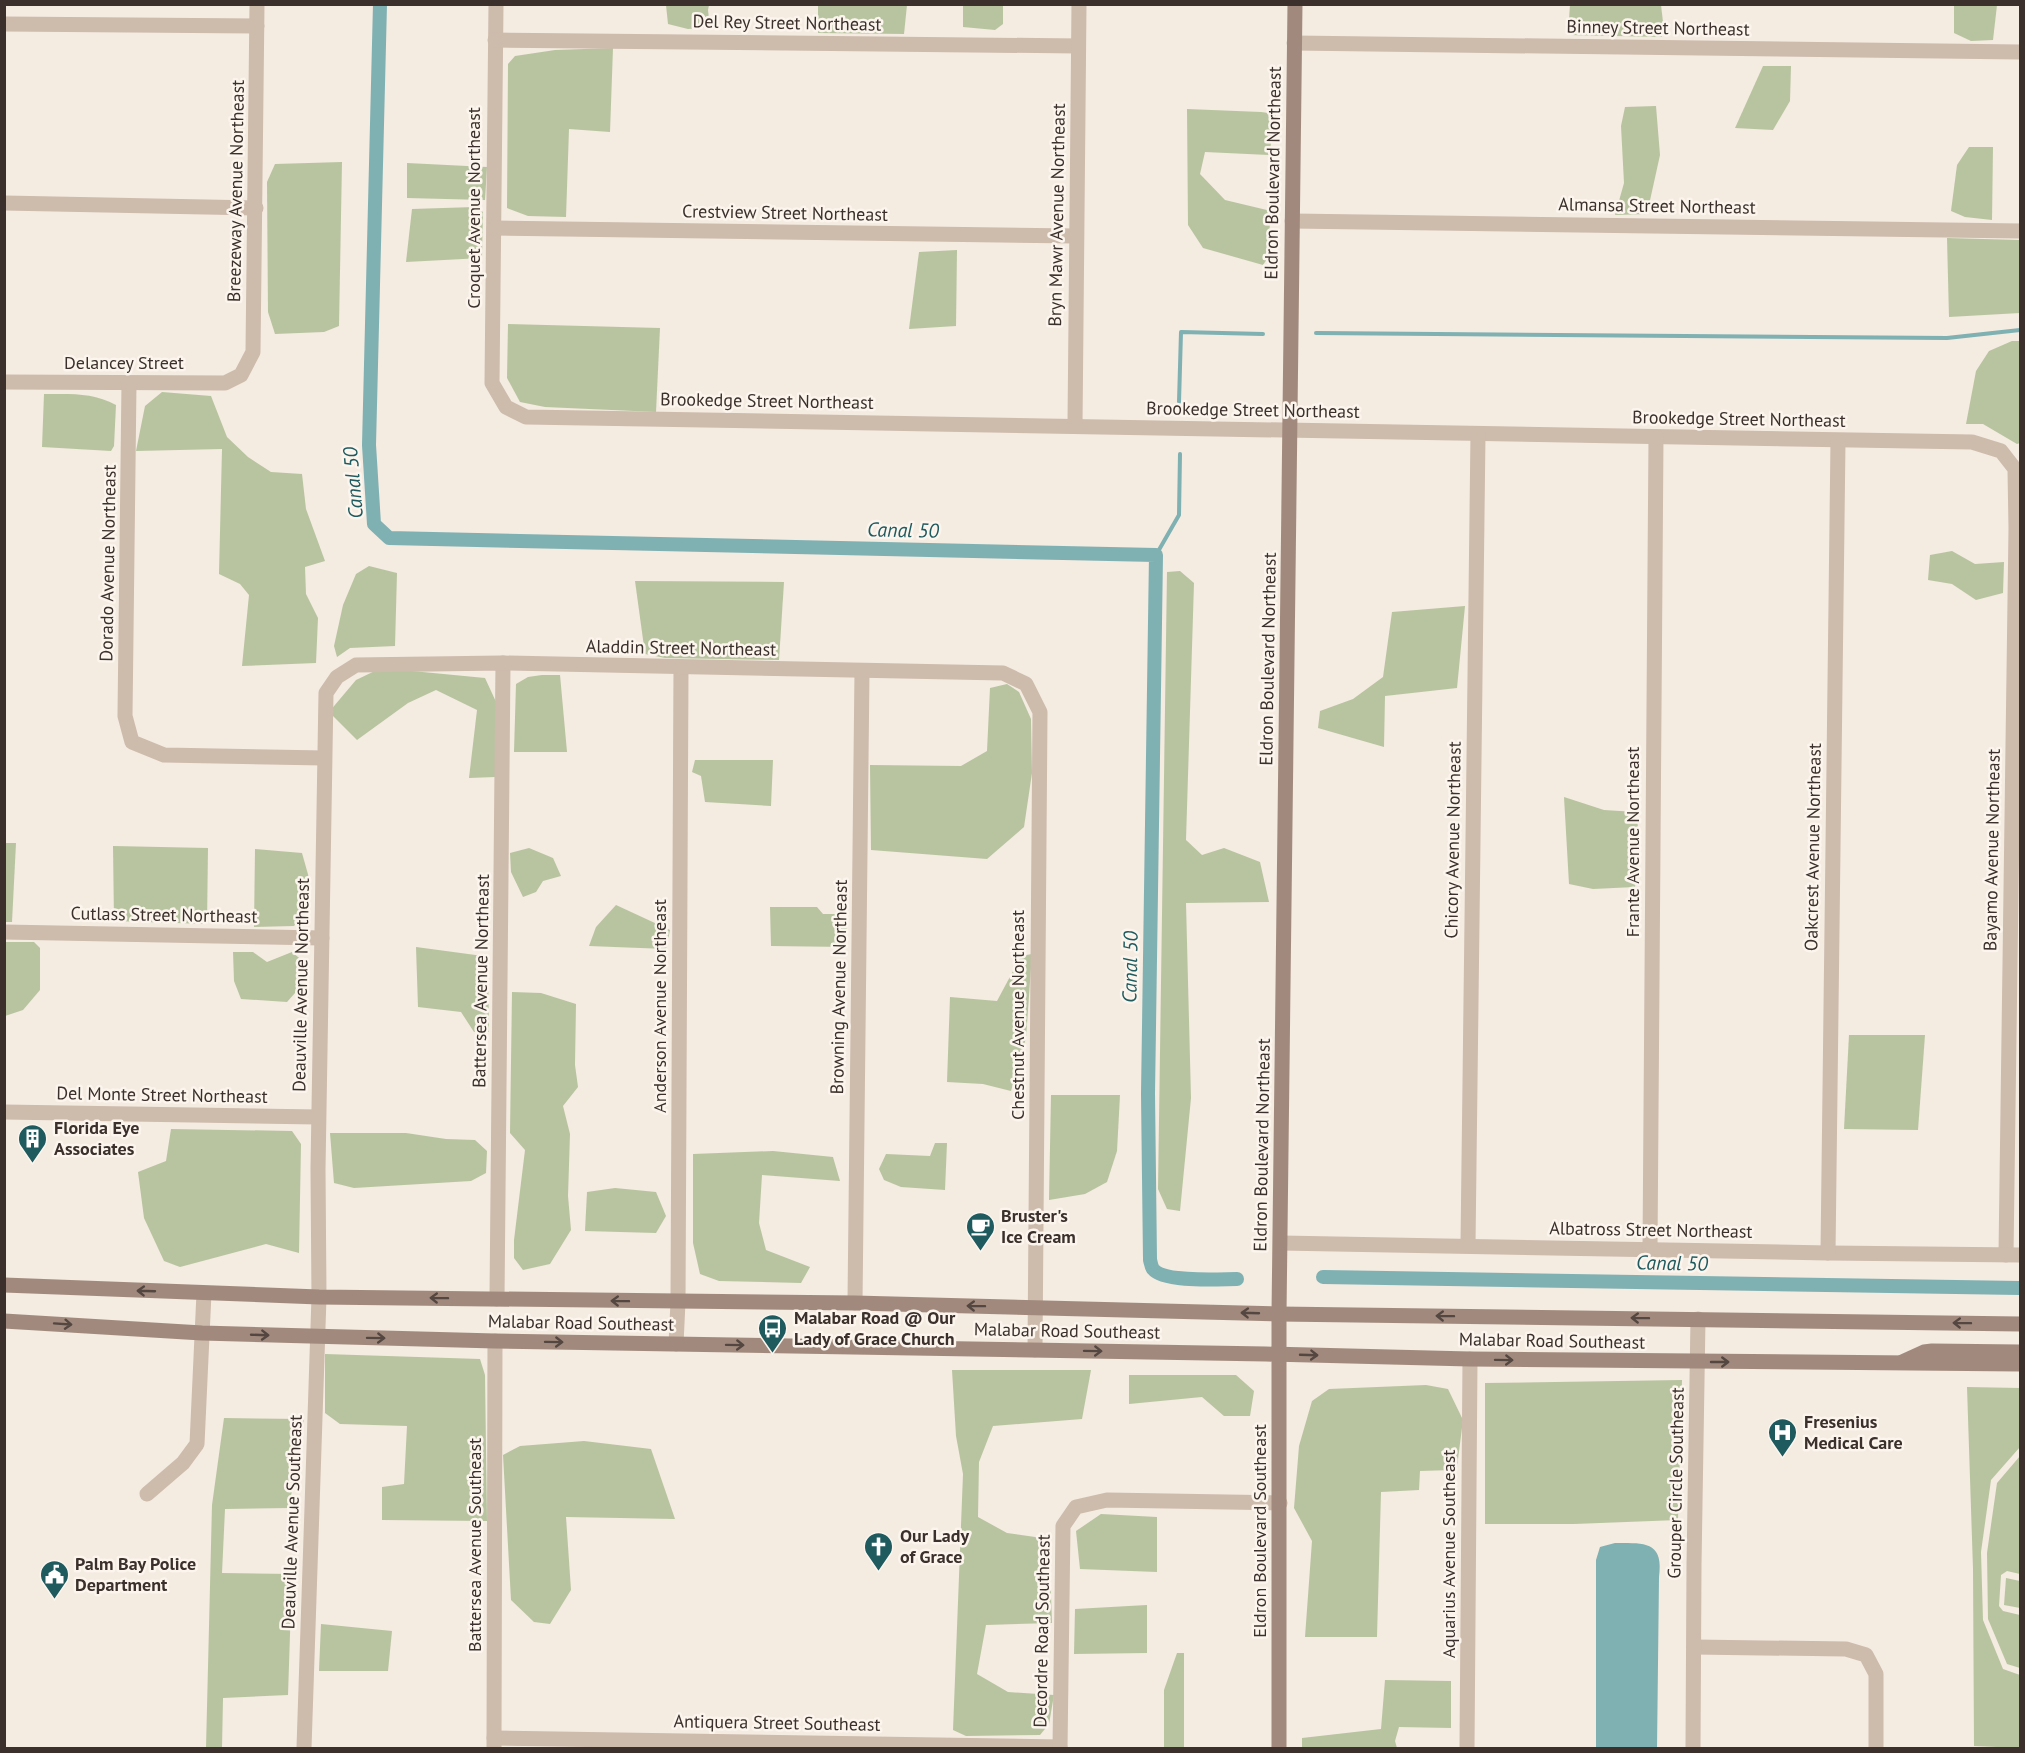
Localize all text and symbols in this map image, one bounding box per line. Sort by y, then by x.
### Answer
street label: Del Rey Street Northeast [692,9,882,36]
street label: Binney Street Northeast [1566,14,1750,41]
street label: Eldron Boulevard Northeast [1259,66,1286,280]
street label: Breezeway Avenue Northeast [222,80,249,302]
street label: Bryn Mawr Avenue Northeast [1043,103,1070,327]
street label: Croquet Avenue Northeast [462,107,485,309]
street label: Almansa Street Northeast [1558,192,1756,219]
street label: Crestview Street Northeast [682,199,888,226]
street label: Delancey Street [64,351,184,374]
street label: Brookedge Street Northeast [660,387,874,414]
street label: Brookedge Street Northeast [1146,396,1360,423]
street label: Brookedge Street Northeast [1632,405,1846,432]
water label: Canal 50 [337,446,369,520]
street label: Dorado Avenue Northeast [94,464,121,662]
water label: Canal 50 [867,516,940,544]
street label: Eldron Boulevard Northeast [1254,552,1281,766]
street label: Aladdin Street Northeast [586,634,776,661]
street label: Chicory Avenue Northeast [1439,741,1466,939]
street label: Oakcrest Avenue Northeast [1799,743,1826,951]
street label: Frante Avenue Northeast [1621,747,1644,937]
street label: Bayamo Avenue Northeast [1978,749,2005,951]
street label: Battersea Avenue Northeast [467,874,494,1088]
street label: Deauville Avenue Northeast [287,878,314,1092]
street label: Browning Avenue Northeast [825,879,852,1095]
street label: Anderson Avenue Northeast [648,899,671,1113]
street label: Cutlass Street Northeast [70,901,258,928]
street label: Chestnut Avenue Northeast [1006,910,1029,1120]
water label: Canal 50 [1116,930,1144,1003]
street label: Eldron Boulevard Northeast [1248,1038,1275,1252]
street label: Del Monte Street Northeast [56,1081,268,1108]
place label: Florida Eye Associates [54,1116,139,1160]
building icon: Florida Eye Associates [17,1122,49,1164]
place label: Bruster's Ice Cream [1001,1204,1076,1248]
cafe icon: Bruster's Ice Cream [964,1210,996,1252]
street label: Albatross Street Northeast [1549,1216,1753,1243]
water label: Canal 50 [1636,1249,1709,1277]
one-way arrow [136,1285,156,1296]
one-way arrow [429,1292,449,1304]
one-way arrow [610,1295,630,1307]
one-way arrow [967,1300,987,1311]
place label: Malabar Road @ Our Lady of Grace Church [794,1306,956,1350]
one-way arrow [1240,1307,1260,1319]
street label: Malabar Road Southeast [488,1309,674,1336]
one-way arrow [1435,1310,1455,1322]
bus stop icon: Malabar Road @ Our Lady of Grace Church [757,1312,789,1354]
one-way arrow [1630,1313,1650,1324]
street label: Malabar Road Southeast [974,1317,1160,1344]
one-way arrow [1953,1317,1973,1329]
one-way arrow [52,1319,72,1330]
street label: Malabar Road Southeast [1459,1327,1645,1354]
one-way arrow [249,1329,269,1341]
one-way arrow [365,1332,385,1344]
one-way arrow [543,1336,563,1348]
one-way arrow [724,1339,744,1350]
one-way arrow [1083,1345,1103,1357]
one-way arrow [1299,1349,1319,1361]
one-way arrow [1494,1354,1514,1366]
one-way arrow [1710,1356,1730,1368]
street label: Grouper Circle Southeast [1662,1387,1689,1579]
place label: Fresenius Medical Care [1804,1410,1903,1454]
street label: Deauville Avenue Southeast [276,1414,307,1630]
hospital icon: Fresenius Medical Care [1767,1416,1799,1458]
street label: Eldron Boulevard Southeast [1248,1424,1271,1638]
street label: Battersea Avenue Southeast [463,1438,486,1652]
street label: Aquarius Avenue Southeast [1437,1450,1460,1658]
place label: Our Lady of Grace [900,1524,969,1568]
church icon: Our Lady of Grace [863,1530,895,1572]
street label: Decordre Road Southeast [1028,1534,1055,1728]
place label: Palm Bay Police Department [75,1552,196,1596]
public building icon: Palm Bay Police Department [38,1558,70,1600]
street label: Antiquera Street Southeast [673,1709,881,1736]

